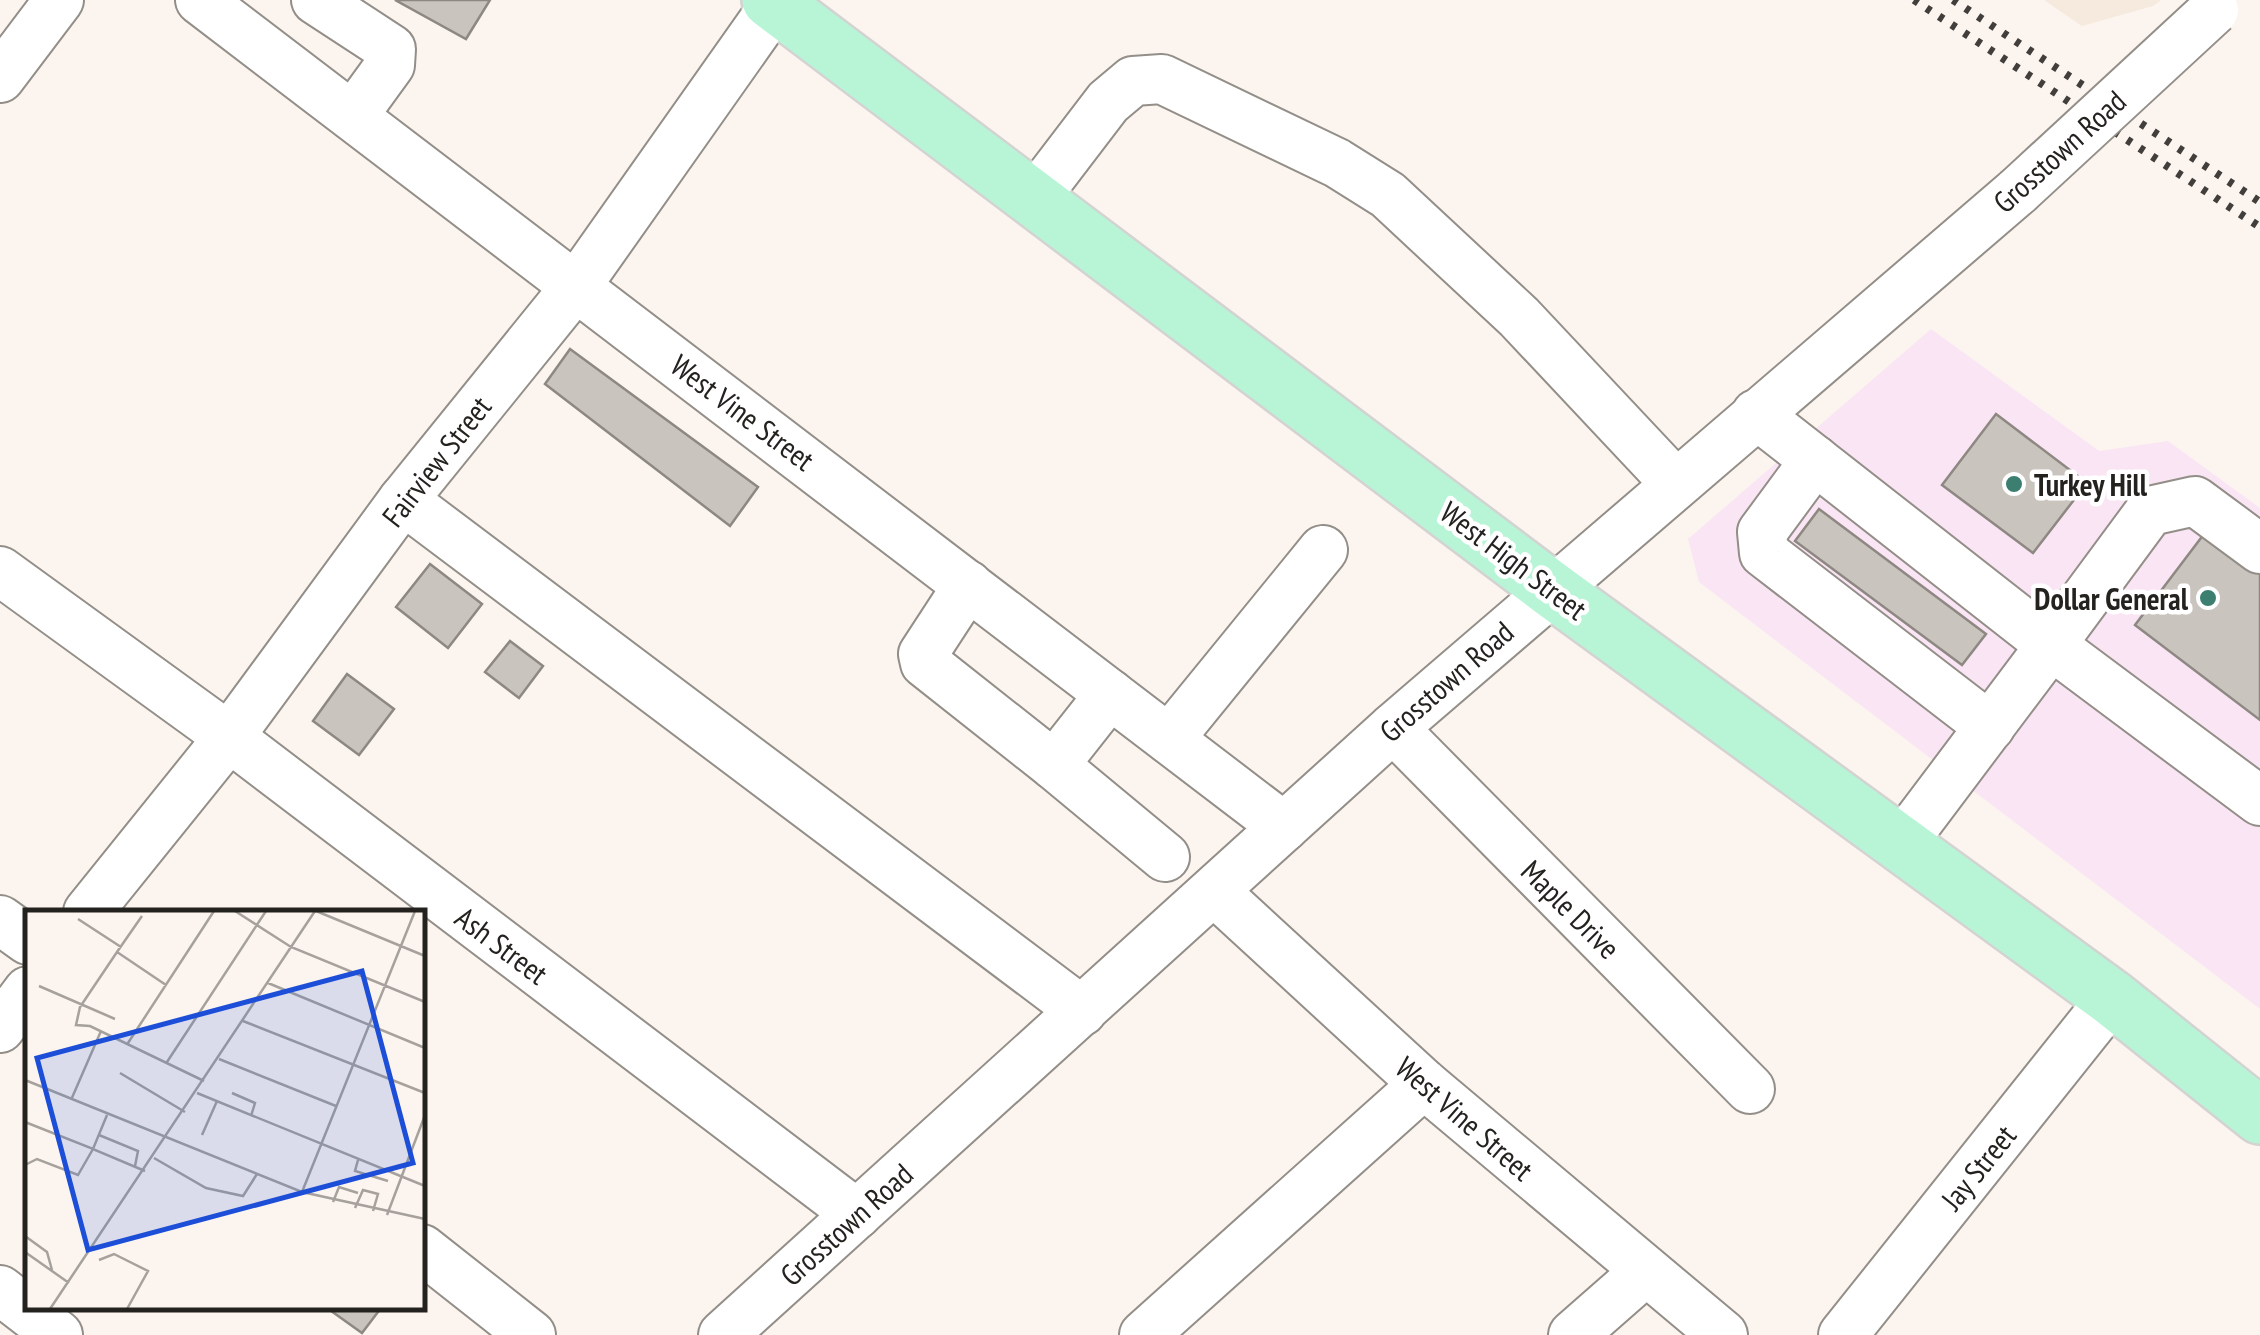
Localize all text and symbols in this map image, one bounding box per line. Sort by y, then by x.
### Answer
street label: Grosstown Road [1985,81,2133,221]
street label: West Vine Street [663,345,823,479]
street label: Fairview Street [373,387,500,534]
place label: Turkey Hill [2034,465,2148,504]
marker: Turkey Hill [2003,473,2025,495]
street label: West High Street [1433,492,1596,628]
place label: Dollar General [2034,579,2189,618]
marker: Dollar General [2197,587,2219,609]
street label: Grosstown Road [1371,612,1521,750]
street label: Maple Drive [1513,851,1629,967]
street label: Ash Street [448,898,557,993]
inset map [25,910,425,1310]
street label: West Vine Street [1388,1048,1542,1189]
street label: Jay Street [1931,1116,2024,1218]
street label: Grosstown Road [772,1154,920,1294]

